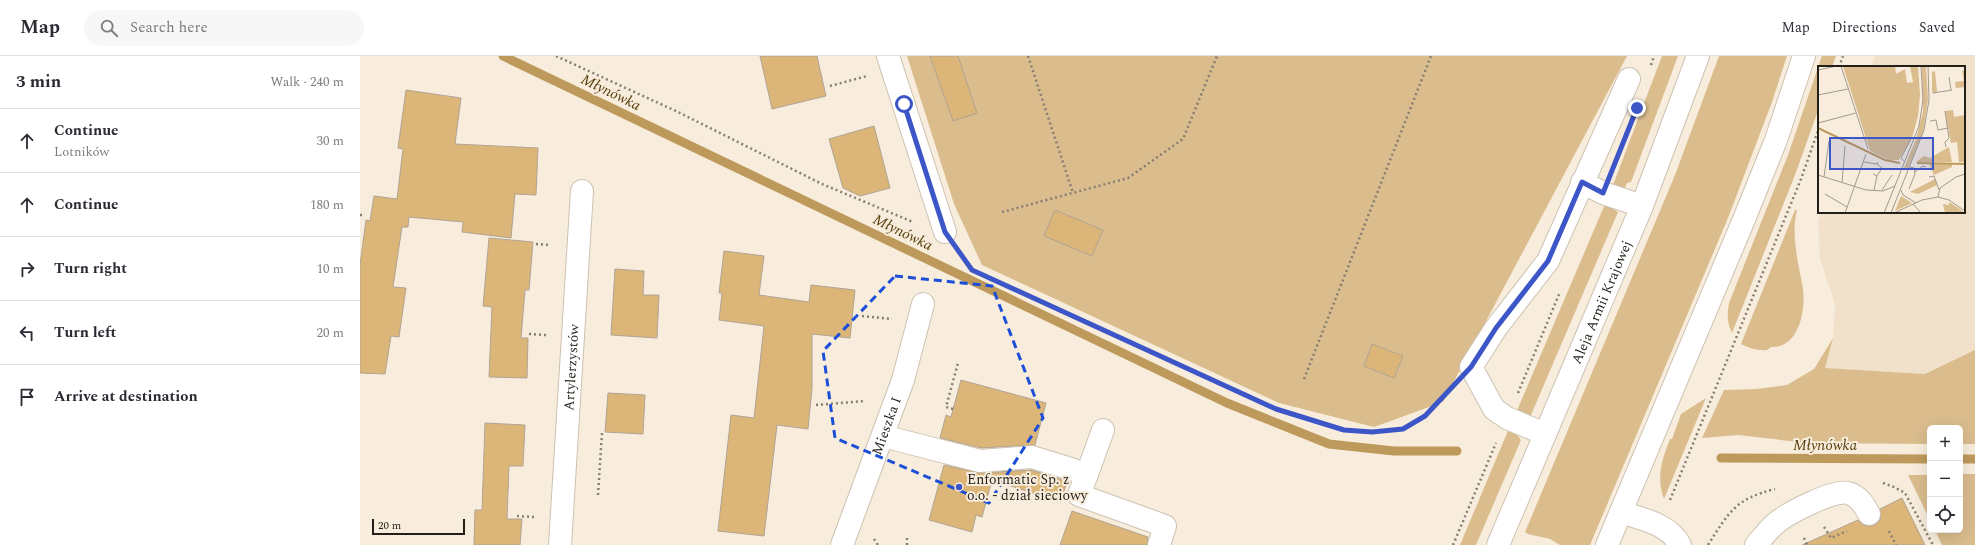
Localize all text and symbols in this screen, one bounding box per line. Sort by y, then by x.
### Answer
search box [84,10,364,46]
text: Map [20,13,60,42]
text: Search here [130,16,208,39]
icon: search [98,17,120,39]
text: Map [1782,17,1810,38]
text: Directions [1832,17,1897,38]
text: Saved [1919,17,1955,38]
inset map [1818,66,1965,213]
water label: Młynówka [577,68,645,117]
text: 3 min [16,69,61,95]
text: Walk · 240 m [270,72,344,92]
route start [895,95,913,113]
route end [1628,99,1646,117]
text: Continue [54,119,119,142]
icon: ahead [16,130,38,152]
text: 30 m [317,131,344,151]
text: Lotników [54,142,109,162]
text: Continue [54,193,119,216]
icon: ahead [16,194,38,216]
text: 180 m [310,195,344,215]
water label: Młynówka [869,208,937,257]
street label: Aleja Armii Krajowej [1566,237,1637,367]
text: Turn right [54,257,127,280]
icon: right [16,258,38,280]
text: 10 m [317,259,344,279]
text: Turn left [54,321,116,344]
icon: left [16,322,38,344]
text: 20 m [317,323,344,343]
street label: Artylerzystów [558,323,585,411]
text: Arrive at destination [54,385,198,408]
icon: arrive [16,386,38,408]
street label: Mieszka I [866,394,907,458]
map controls [1927,425,1963,533]
button: + [1927,425,1963,461]
water label: Młynówka [1793,434,1857,457]
button: − [1927,461,1963,497]
place label: Enformatic Sp. z o.o. - dział sieciowy [967,469,1089,506]
marker: Enformatic Sp. z o.o. - dział sieciowy [954,482,964,492]
button: locate [1927,497,1963,533]
scale bar [372,517,465,536]
text: 20 m [378,517,401,534]

